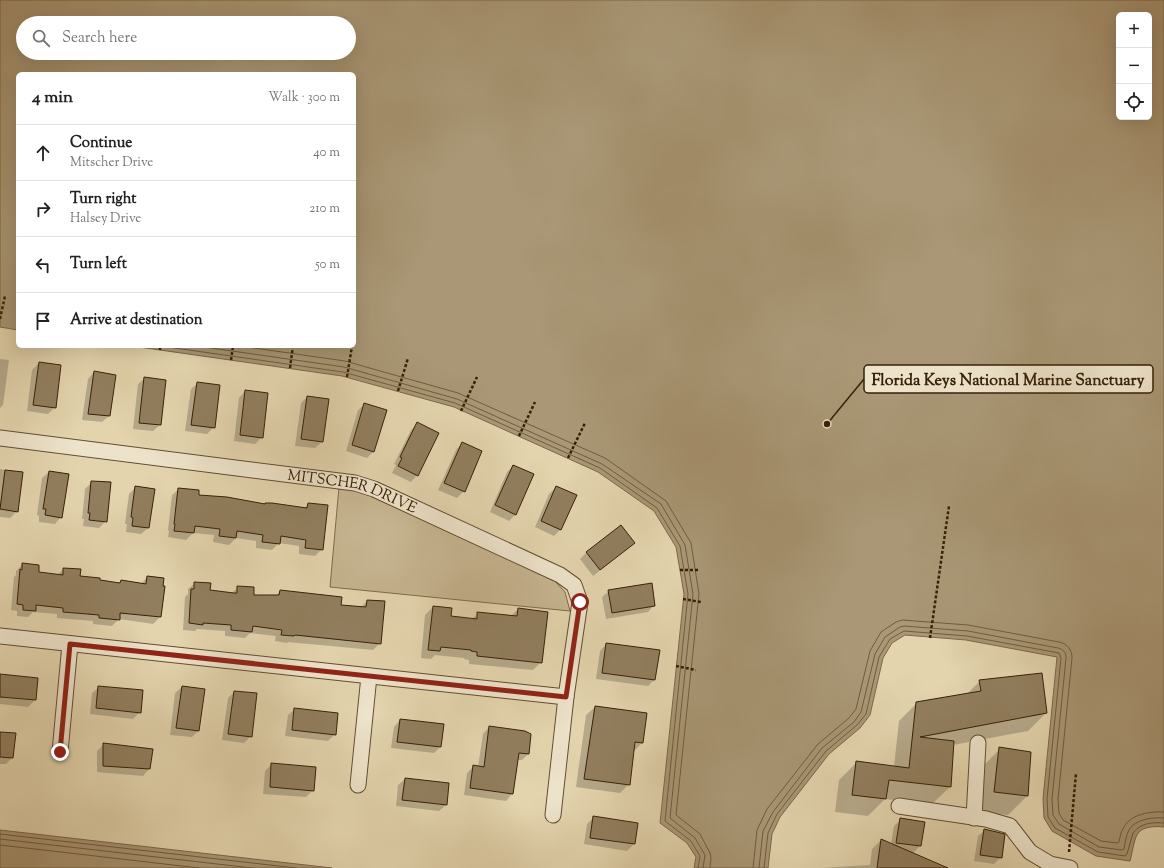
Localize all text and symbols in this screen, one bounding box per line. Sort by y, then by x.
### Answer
map controls [1116,12,1152,120]
button: + [1116,12,1152,48]
search box [16,16,356,60]
icon: search [30,27,52,49]
text: Search here [62,28,137,49]
button: − [1116,48,1152,84]
button: locate [1116,84,1152,120]
text: 4 min [32,86,73,110]
text: Walk · 300 m [268,89,340,107]
text: Continue [70,133,132,154]
icon: ahead [32,142,54,164]
text: 40 m [313,144,340,162]
text: Mitscher Drive [70,154,153,172]
text: Turn right [70,189,136,210]
icon: right [32,198,54,220]
text: 210 m [309,200,340,218]
text: Halsey Drive [70,210,141,228]
icon: left [32,254,54,276]
text: Turn left [70,254,127,275]
text: 50 m [315,256,340,274]
icon: arrive [32,310,54,332]
text: Arrive at destination [70,310,203,331]
callout: Florida Keys National Marine Sanctuary [864,365,1153,393]
text: Florida Keys National Marine Sanctuary [872,370,1145,393]
street label: MITSCHER DRIVE [286,466,420,519]
route start [571,593,589,611]
route end [51,743,69,761]

